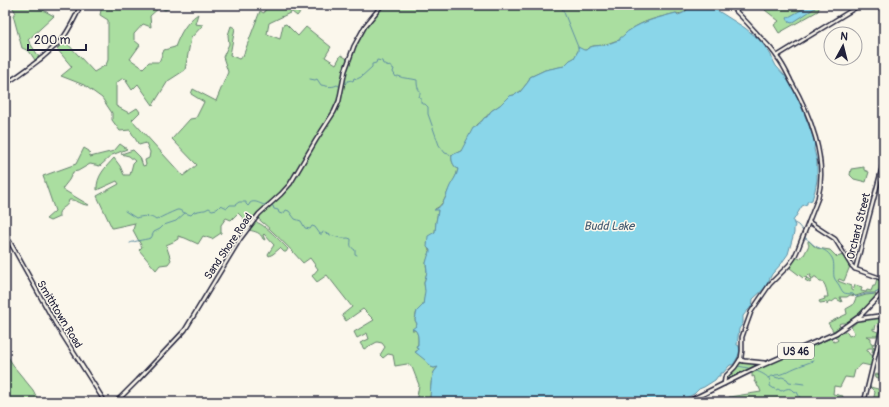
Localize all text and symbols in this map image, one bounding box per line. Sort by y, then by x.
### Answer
scale bar [28,26,86,52]
north arrow [823,26,863,66]
text: N [840,30,849,44]
text: 200 m [34,33,71,48]
street label: Orchard Street [844,191,873,261]
street label: Sand Shore Road [202,211,255,282]
water label: Budd Lake [584,219,635,234]
street label: Smithtown Road [34,278,85,351]
road number: US 46 [778,343,814,359]

